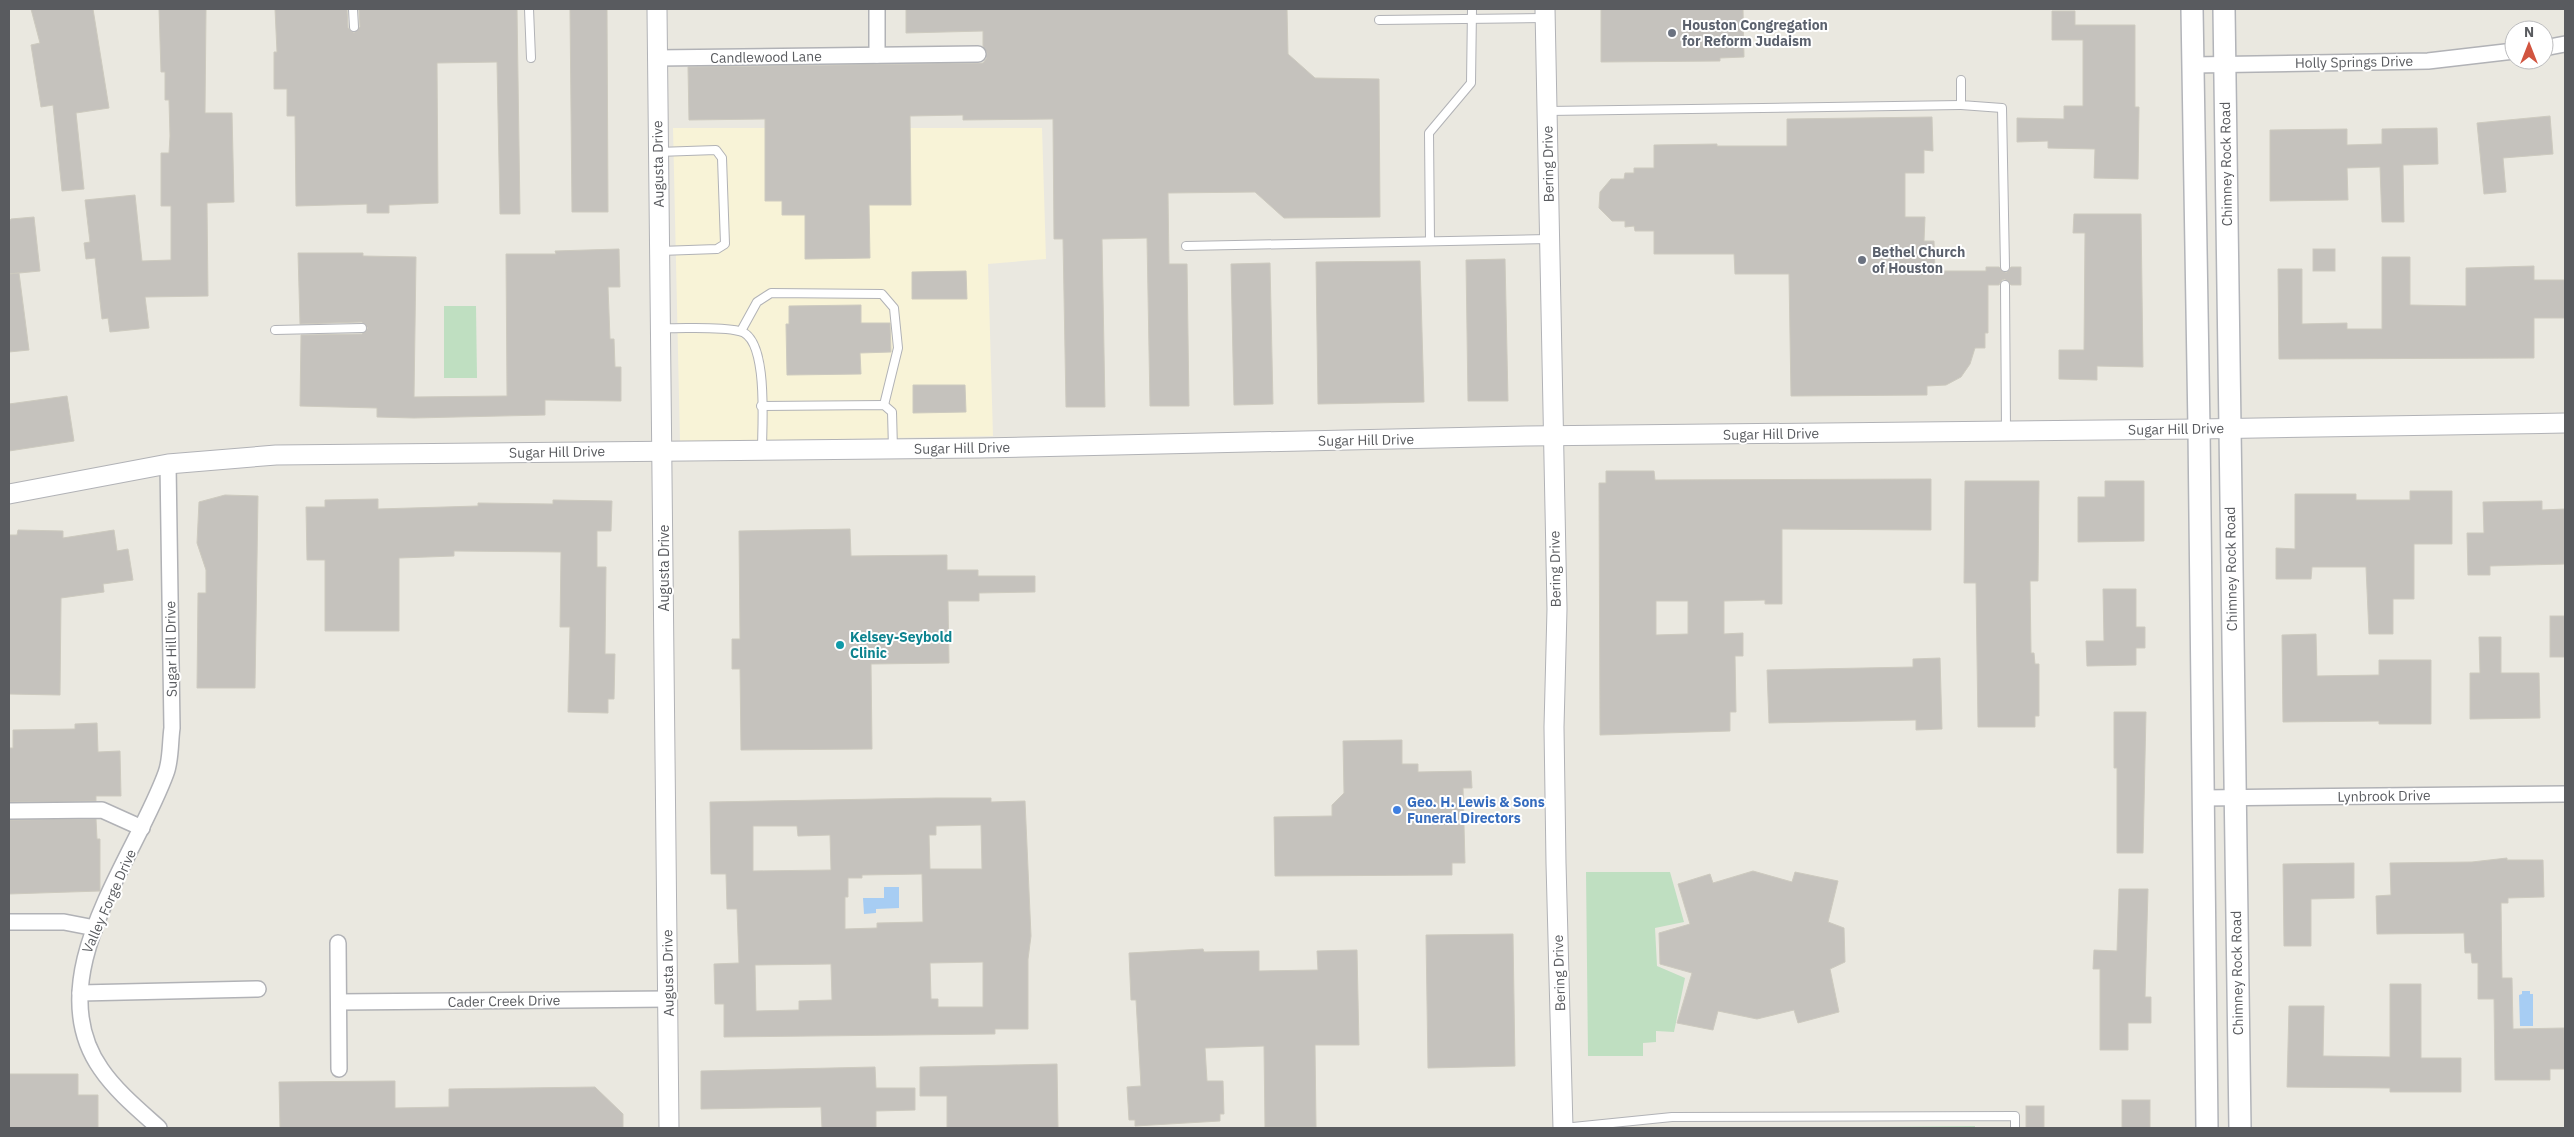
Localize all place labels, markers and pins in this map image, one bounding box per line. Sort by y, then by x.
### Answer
place label: Houston Congregation for Reform Judaism [1682,16,1828,50]
marker: Houston Congregation for Reform Judaism [1666,27,1678,39]
place label: Bethel Church of Houston [1872,243,1965,277]
marker: Bethel Church of Houston [1856,254,1868,266]
place label: Kelsey-Seybold Clinic [850,628,952,662]
marker: Kelsey-Seybold Clinic [834,639,846,651]
place label: Geo. H. Lewis & Sons Funeral Directors [1407,793,1545,827]
marker: Geo. H. Lewis & Sons Funeral Directors [1391,804,1403,816]

